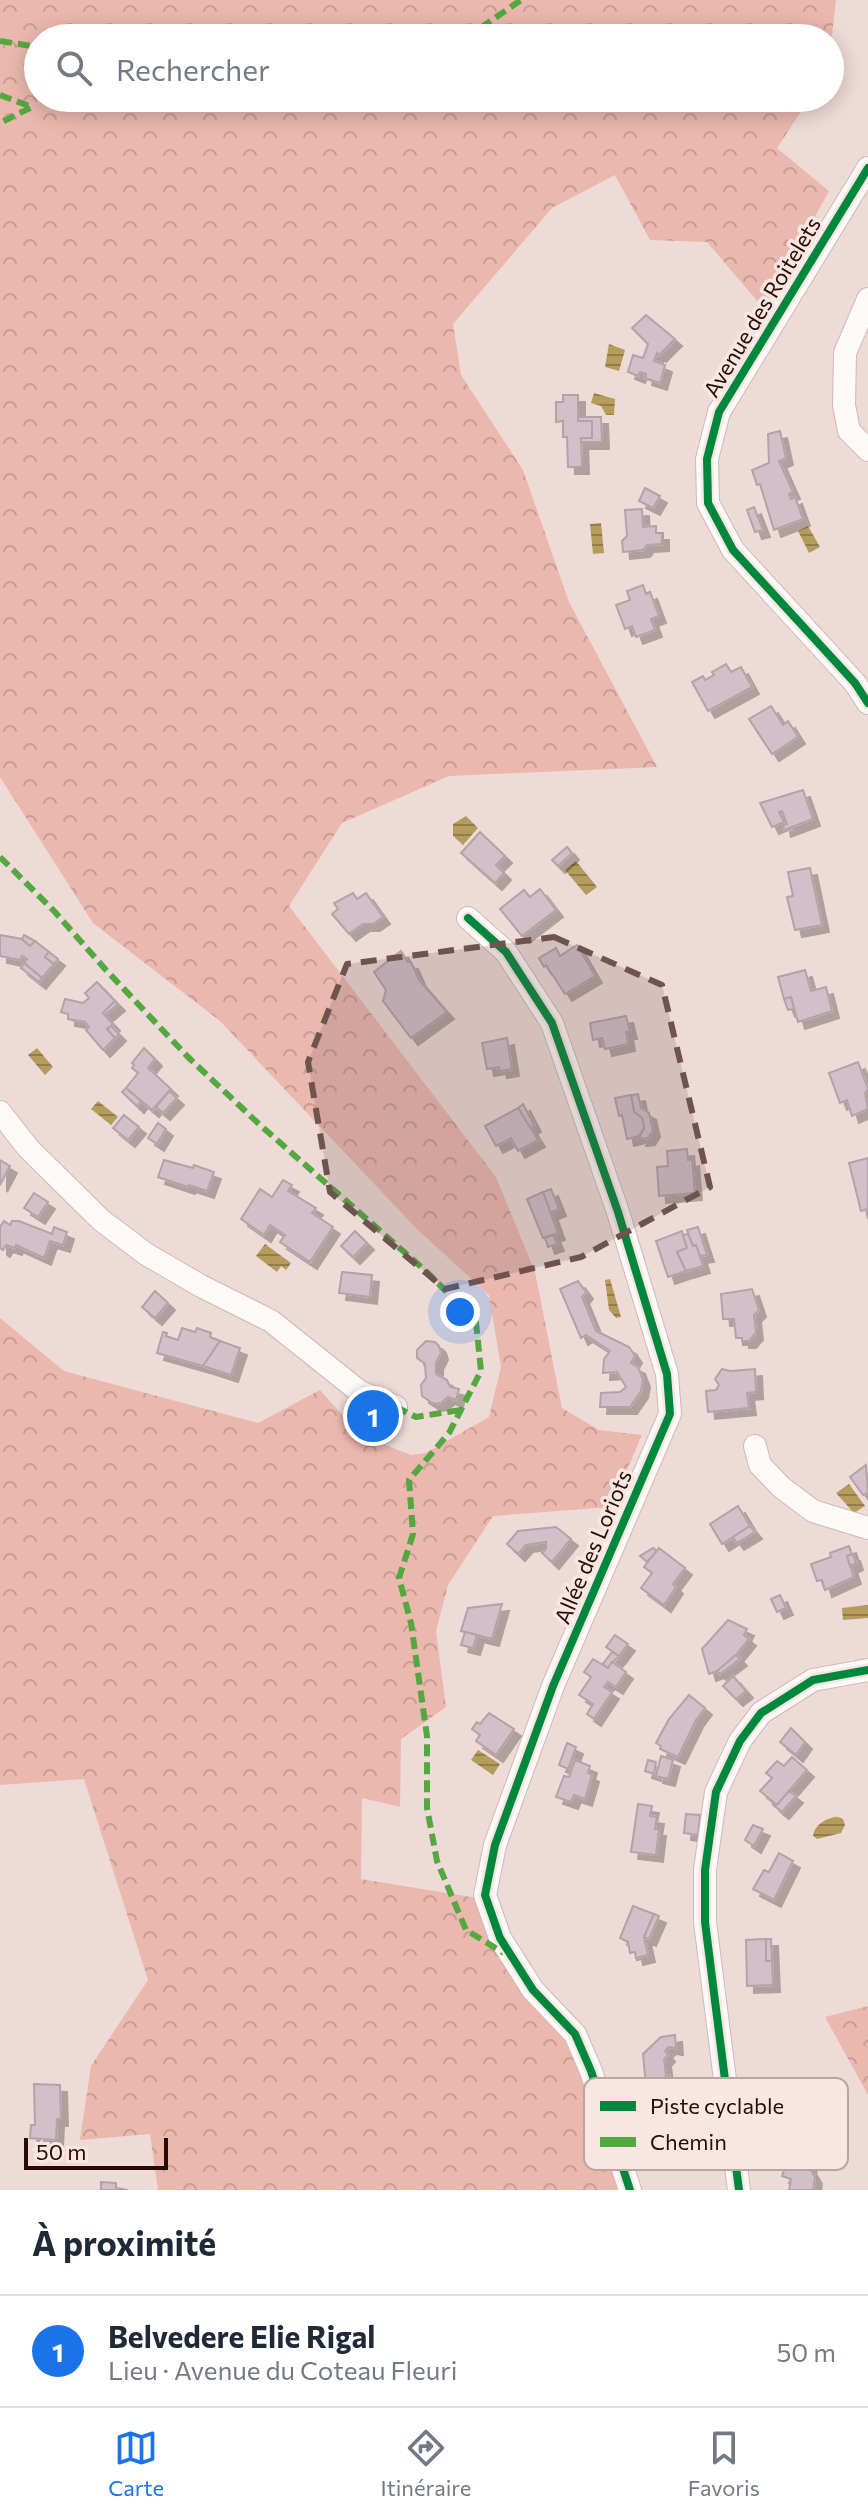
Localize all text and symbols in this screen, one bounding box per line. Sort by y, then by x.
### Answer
search box [24,24,844,112]
icon: search [52,46,96,90]
text: Rechercher [116,50,270,87]
street label: Avenue des Roitelets [697,212,826,402]
your location [440,1292,480,1332]
pin: 1 [347,1386,399,1446]
street label: Allée des Loriots [548,1466,637,1628]
legend [584,2078,848,2170]
text: Piste cyclable [650,2092,784,2119]
text: Chemin [650,2128,727,2155]
scale bar [24,2134,168,2170]
text: 50 m [36,2138,86,2165]
text: À proximité [32,2221,216,2263]
text: Belvedere Elie Rigal [108,2317,376,2354]
text: 1 [52,2336,64,2367]
text: 50 m [776,2336,836,2367]
text: Lieu · Avenue du Coteau Fleuri [108,2354,457,2385]
tab: Carte [108,2426,164,2501]
tab: Itinéraire [381,2426,471,2501]
tab: Favoris [688,2426,760,2501]

